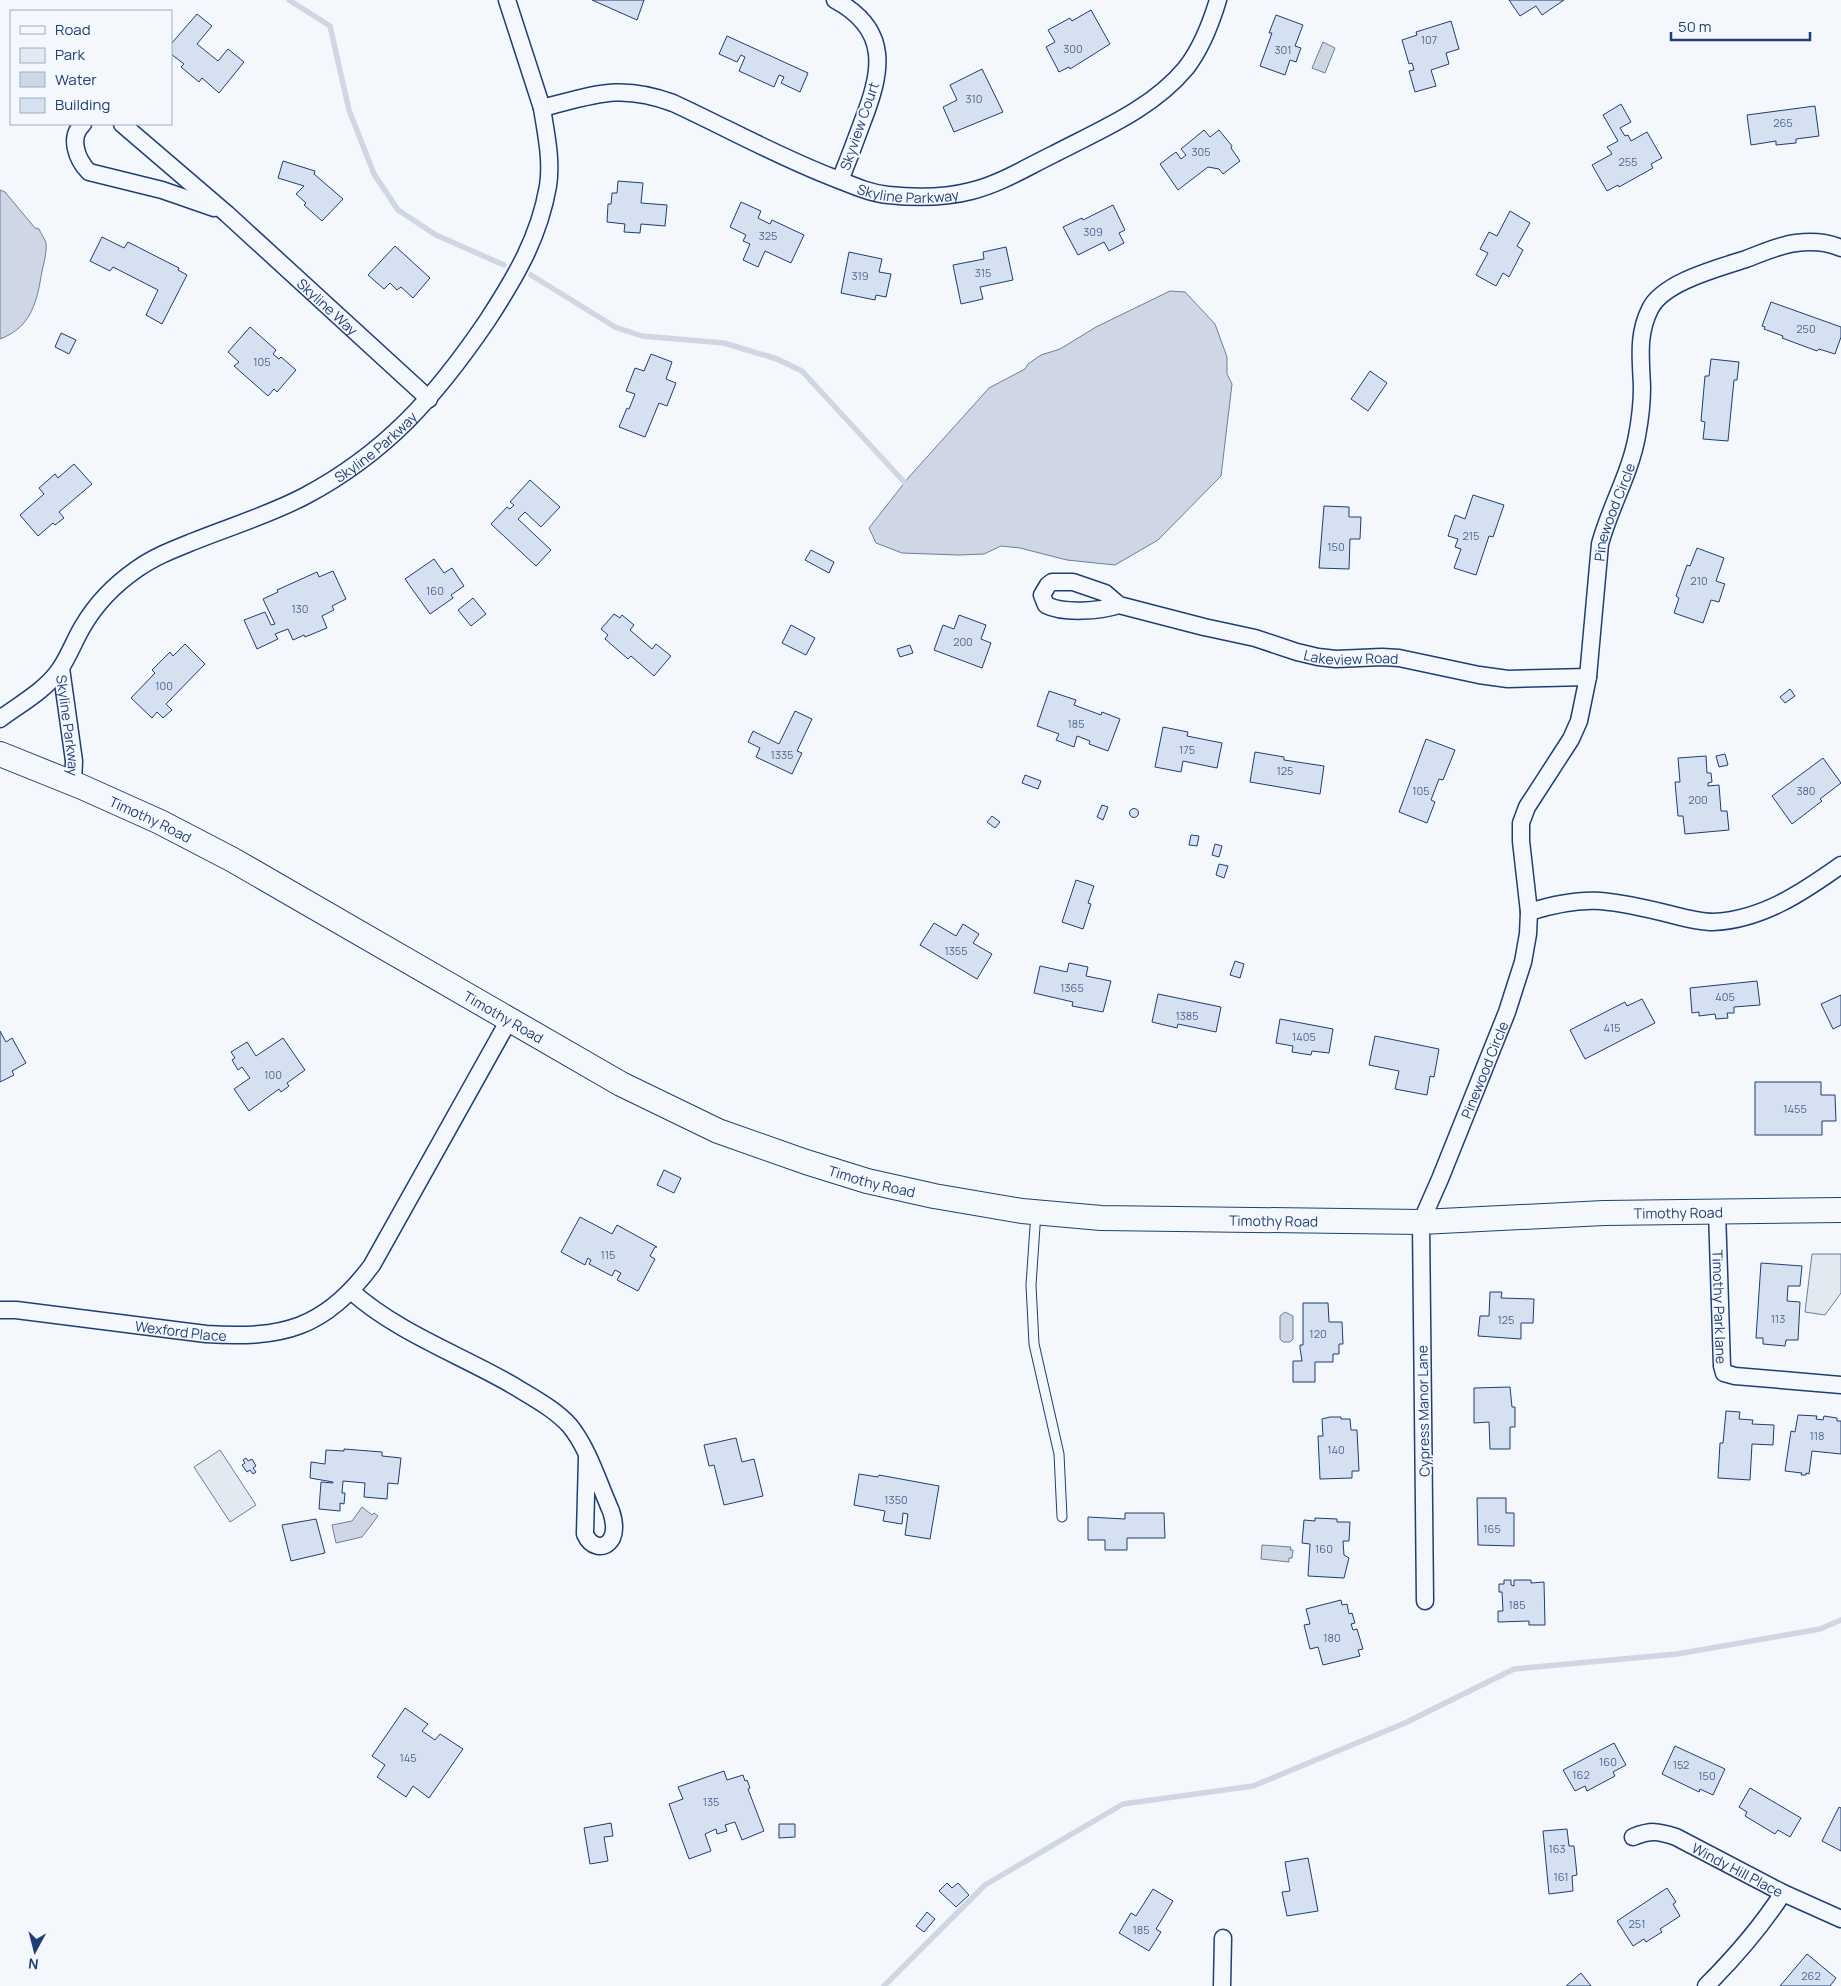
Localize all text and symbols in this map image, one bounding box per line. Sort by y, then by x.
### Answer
legend [10,10,172,125]
scale bar [1671,10,1810,42]
text: 50 m [1678,16,1712,37]
text: Road [55,19,91,40]
house number: 107 [1421,32,1437,47]
house number: 300 [1063,41,1083,56]
house number: 301 [1274,42,1292,57]
text: Park [55,44,85,65]
text: Water [55,69,97,90]
street label: Skyview Court [835,79,883,173]
house number: 310 [965,91,983,106]
text: Building [55,94,110,115]
house number: 265 [1773,115,1793,130]
house number: 305 [1191,144,1211,159]
house number: 255 [1619,154,1637,169]
street label: Skyline Parkway [855,178,961,206]
house number: 309 [1083,224,1103,239]
house number: 325 [759,228,777,243]
house number: 315 [975,265,991,280]
house number: 319 [851,268,869,283]
street label: Skyline Way [293,274,363,339]
house number: 250 [1796,321,1816,336]
house number: 105 [253,354,271,369]
street label: Skyline Parkway [330,407,421,486]
street label: Pinewood Circle [1589,460,1639,562]
house number: 215 [1463,528,1479,543]
house number: 150 [1327,539,1345,554]
house number: 210 [1690,573,1708,588]
house number: 160 [426,583,444,598]
house number: 130 [291,601,309,616]
house number: 200 [953,634,973,649]
street label: Lakeview Road [1302,644,1399,669]
street label: Skyline Parkway [53,674,84,777]
house number: 100 [155,678,173,693]
house number: 185 [1067,716,1085,731]
house number: 175 [1179,742,1195,757]
house number: 1335 [771,747,793,762]
house number: 125 [1277,763,1293,778]
house number: 105 [1412,783,1430,798]
house number: 380 [1796,783,1816,798]
street label: Timothy Road [106,791,195,846]
house number: 200 [1688,792,1708,807]
house number: 1355 [944,943,968,958]
house number: 1365 [1060,980,1084,995]
street label: Timothy Road [461,986,547,1047]
house number: 405 [1715,989,1735,1004]
house number: 1385 [1175,1008,1199,1023]
street label: Pinewood Circle [1456,1018,1512,1121]
house number: 415 [1603,1020,1621,1035]
house number: 1405 [1292,1029,1316,1044]
house number: 100 [264,1067,282,1082]
house number: 1455 [1783,1101,1807,1116]
street label: Timothy Road [826,1160,917,1201]
street label: Timothy Road [1634,1202,1723,1222]
street label: Timothy Road [1229,1210,1318,1230]
house number: 115 [601,1247,615,1262]
street label: Timothy Park lane [1709,1250,1731,1364]
house number: 113 [1771,1311,1785,1326]
house number: 125 [1498,1312,1514,1327]
street label: Wexford Place [134,1316,227,1344]
house number: 120 [1309,1326,1327,1341]
street label: Cypress Manor Lane [1412,1345,1434,1477]
house number: 118 [1810,1428,1824,1443]
house number: 140 [1327,1442,1345,1457]
house number: 1350 [884,1492,908,1507]
house number: 165 [1483,1521,1501,1536]
house number: 160 [1315,1541,1333,1556]
house number: 185 [1508,1597,1526,1612]
house number: 180 [1323,1630,1341,1645]
house number: 145 [399,1750,417,1765]
house number: 160 [1599,1754,1617,1769]
house number: 152 [1673,1757,1689,1772]
house number: 162 [1572,1767,1590,1782]
house number: 150 [1698,1768,1716,1783]
house number: 135 [703,1794,719,1809]
street label: Windy Hill Place [1689,1838,1787,1901]
house number: 163 [1548,1841,1566,1856]
house number: 161 [1553,1869,1569,1884]
house number: 251 [1629,1916,1645,1931]
house number: 185 [1132,1922,1150,1937]
north arrow [10,1926,60,1976]
text: N [27,1954,40,1974]
house number: 262 [1801,1968,1821,1983]

